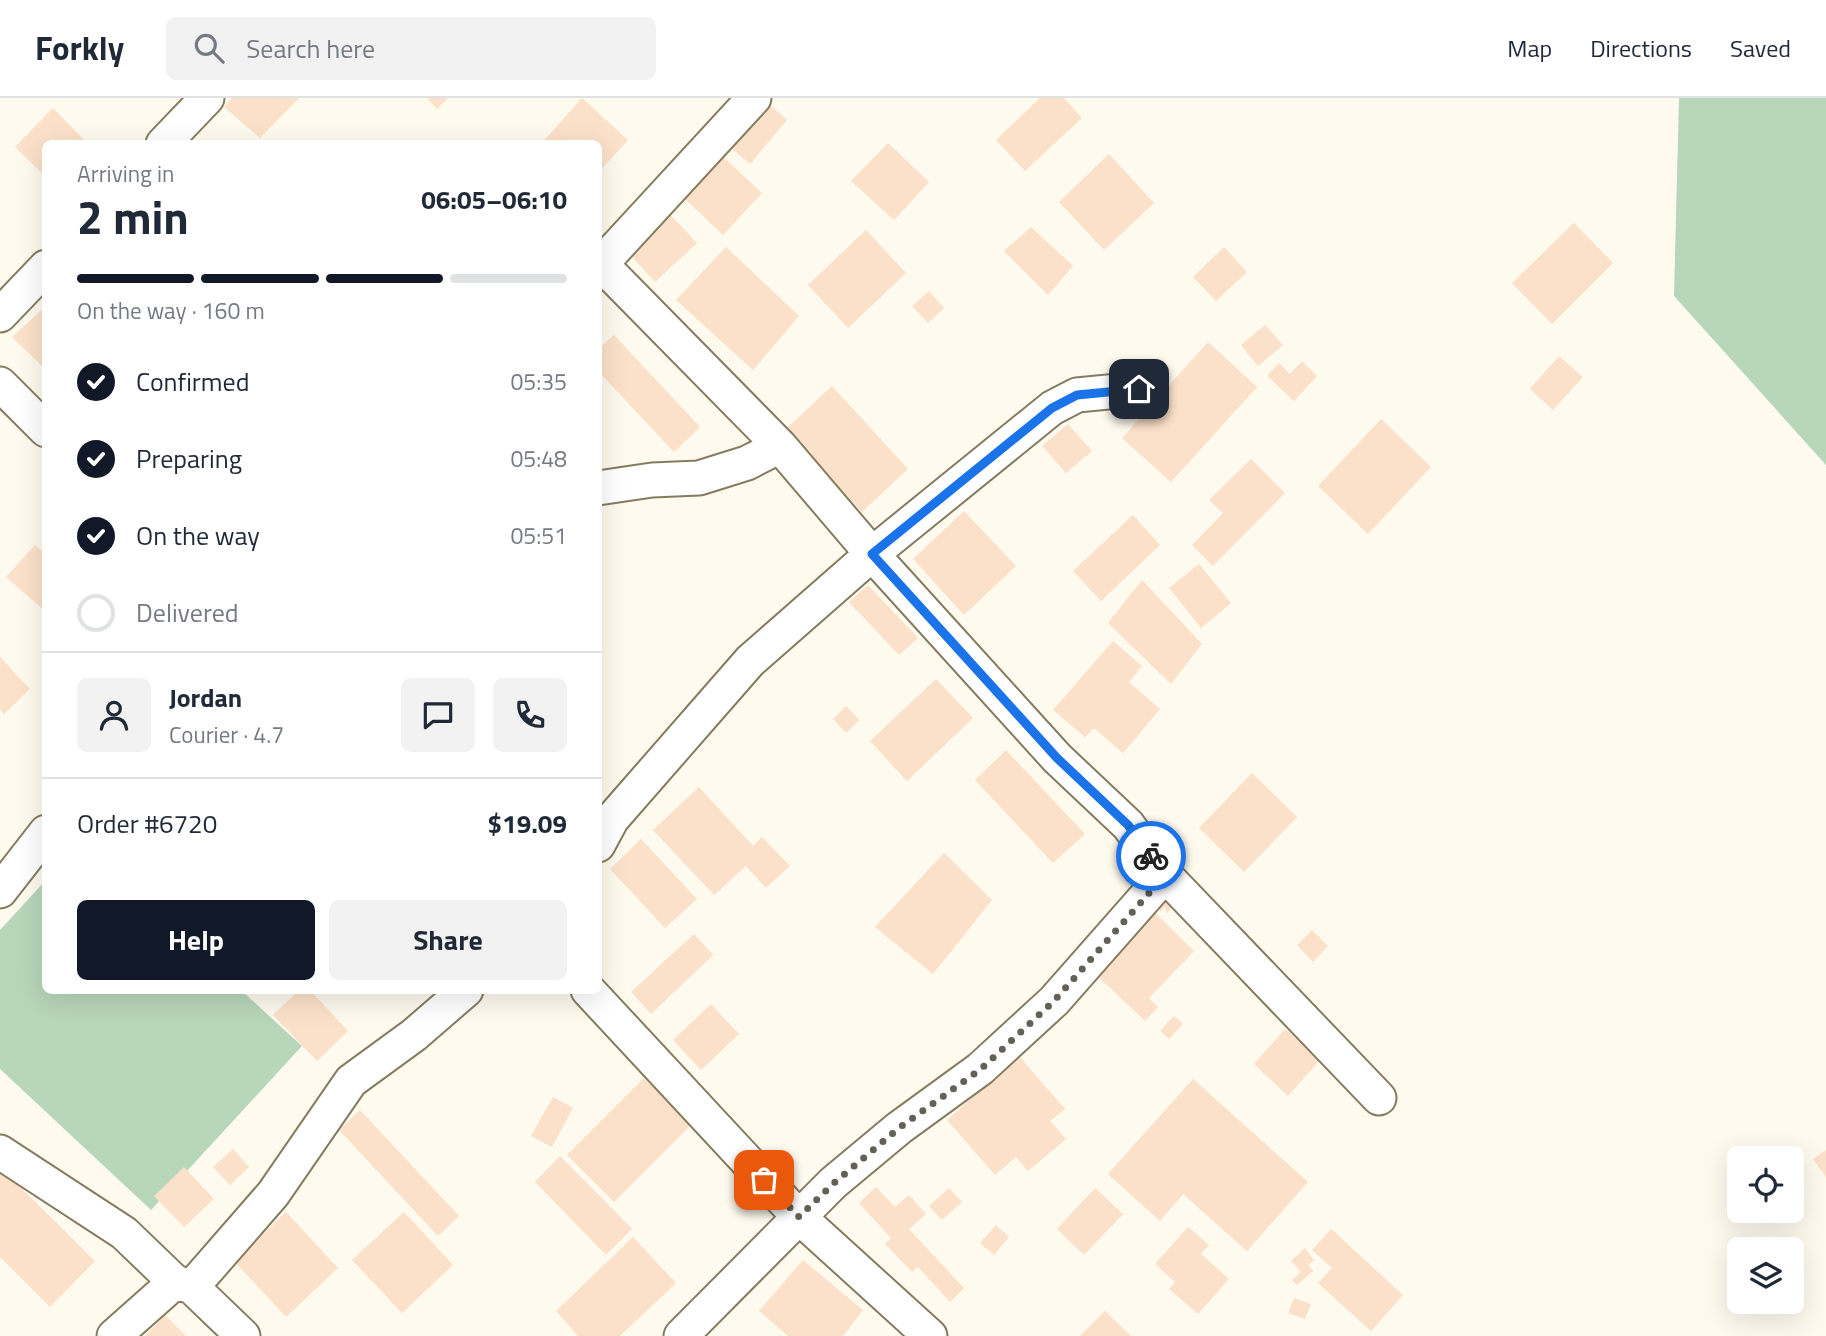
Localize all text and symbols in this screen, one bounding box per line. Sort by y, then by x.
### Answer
search box [166,17,656,80]
text: Forkly [35,23,124,73]
icon: search [190,29,228,67]
text: Search here [246,29,375,68]
text: Map [1507,30,1552,66]
text: Directions [1590,30,1692,66]
text: Saved [1730,30,1791,66]
text: Arriving in [77,156,174,191]
text: 06:05–06:10 [421,180,567,219]
text: 2 min [77,182,189,252]
text: On the way · 160 m [77,293,265,328]
pin [1109,359,1169,419]
text: Confirmed [136,362,250,401]
icon: check [77,363,115,401]
text: 05:35 [510,364,567,399]
icon: home [1120,370,1158,408]
text: Preparing [136,439,242,478]
icon: check [77,440,115,478]
text: 05:48 [510,441,567,476]
text: On the way [136,516,260,555]
icon: check [77,517,115,555]
text: 05:51 [510,518,567,553]
text: Delivered [136,593,239,632]
button: person [77,678,151,752]
text: Jordan [169,678,242,717]
button: chat [401,678,475,752]
button: phone [493,678,567,752]
text: Courier · 4.7 [169,717,284,752]
text: Order #6720 [77,804,217,843]
text: $19.09 [488,804,567,843]
courier [1116,821,1186,891]
icon: bike [1132,837,1170,875]
button: Help [77,900,315,980]
button: Share [329,900,567,980]
map controls [1727,1146,1804,1314]
button: locate [1727,1146,1804,1223]
pin [734,1150,794,1210]
icon: bag [745,1161,783,1199]
button: layers [1727,1237,1804,1314]

